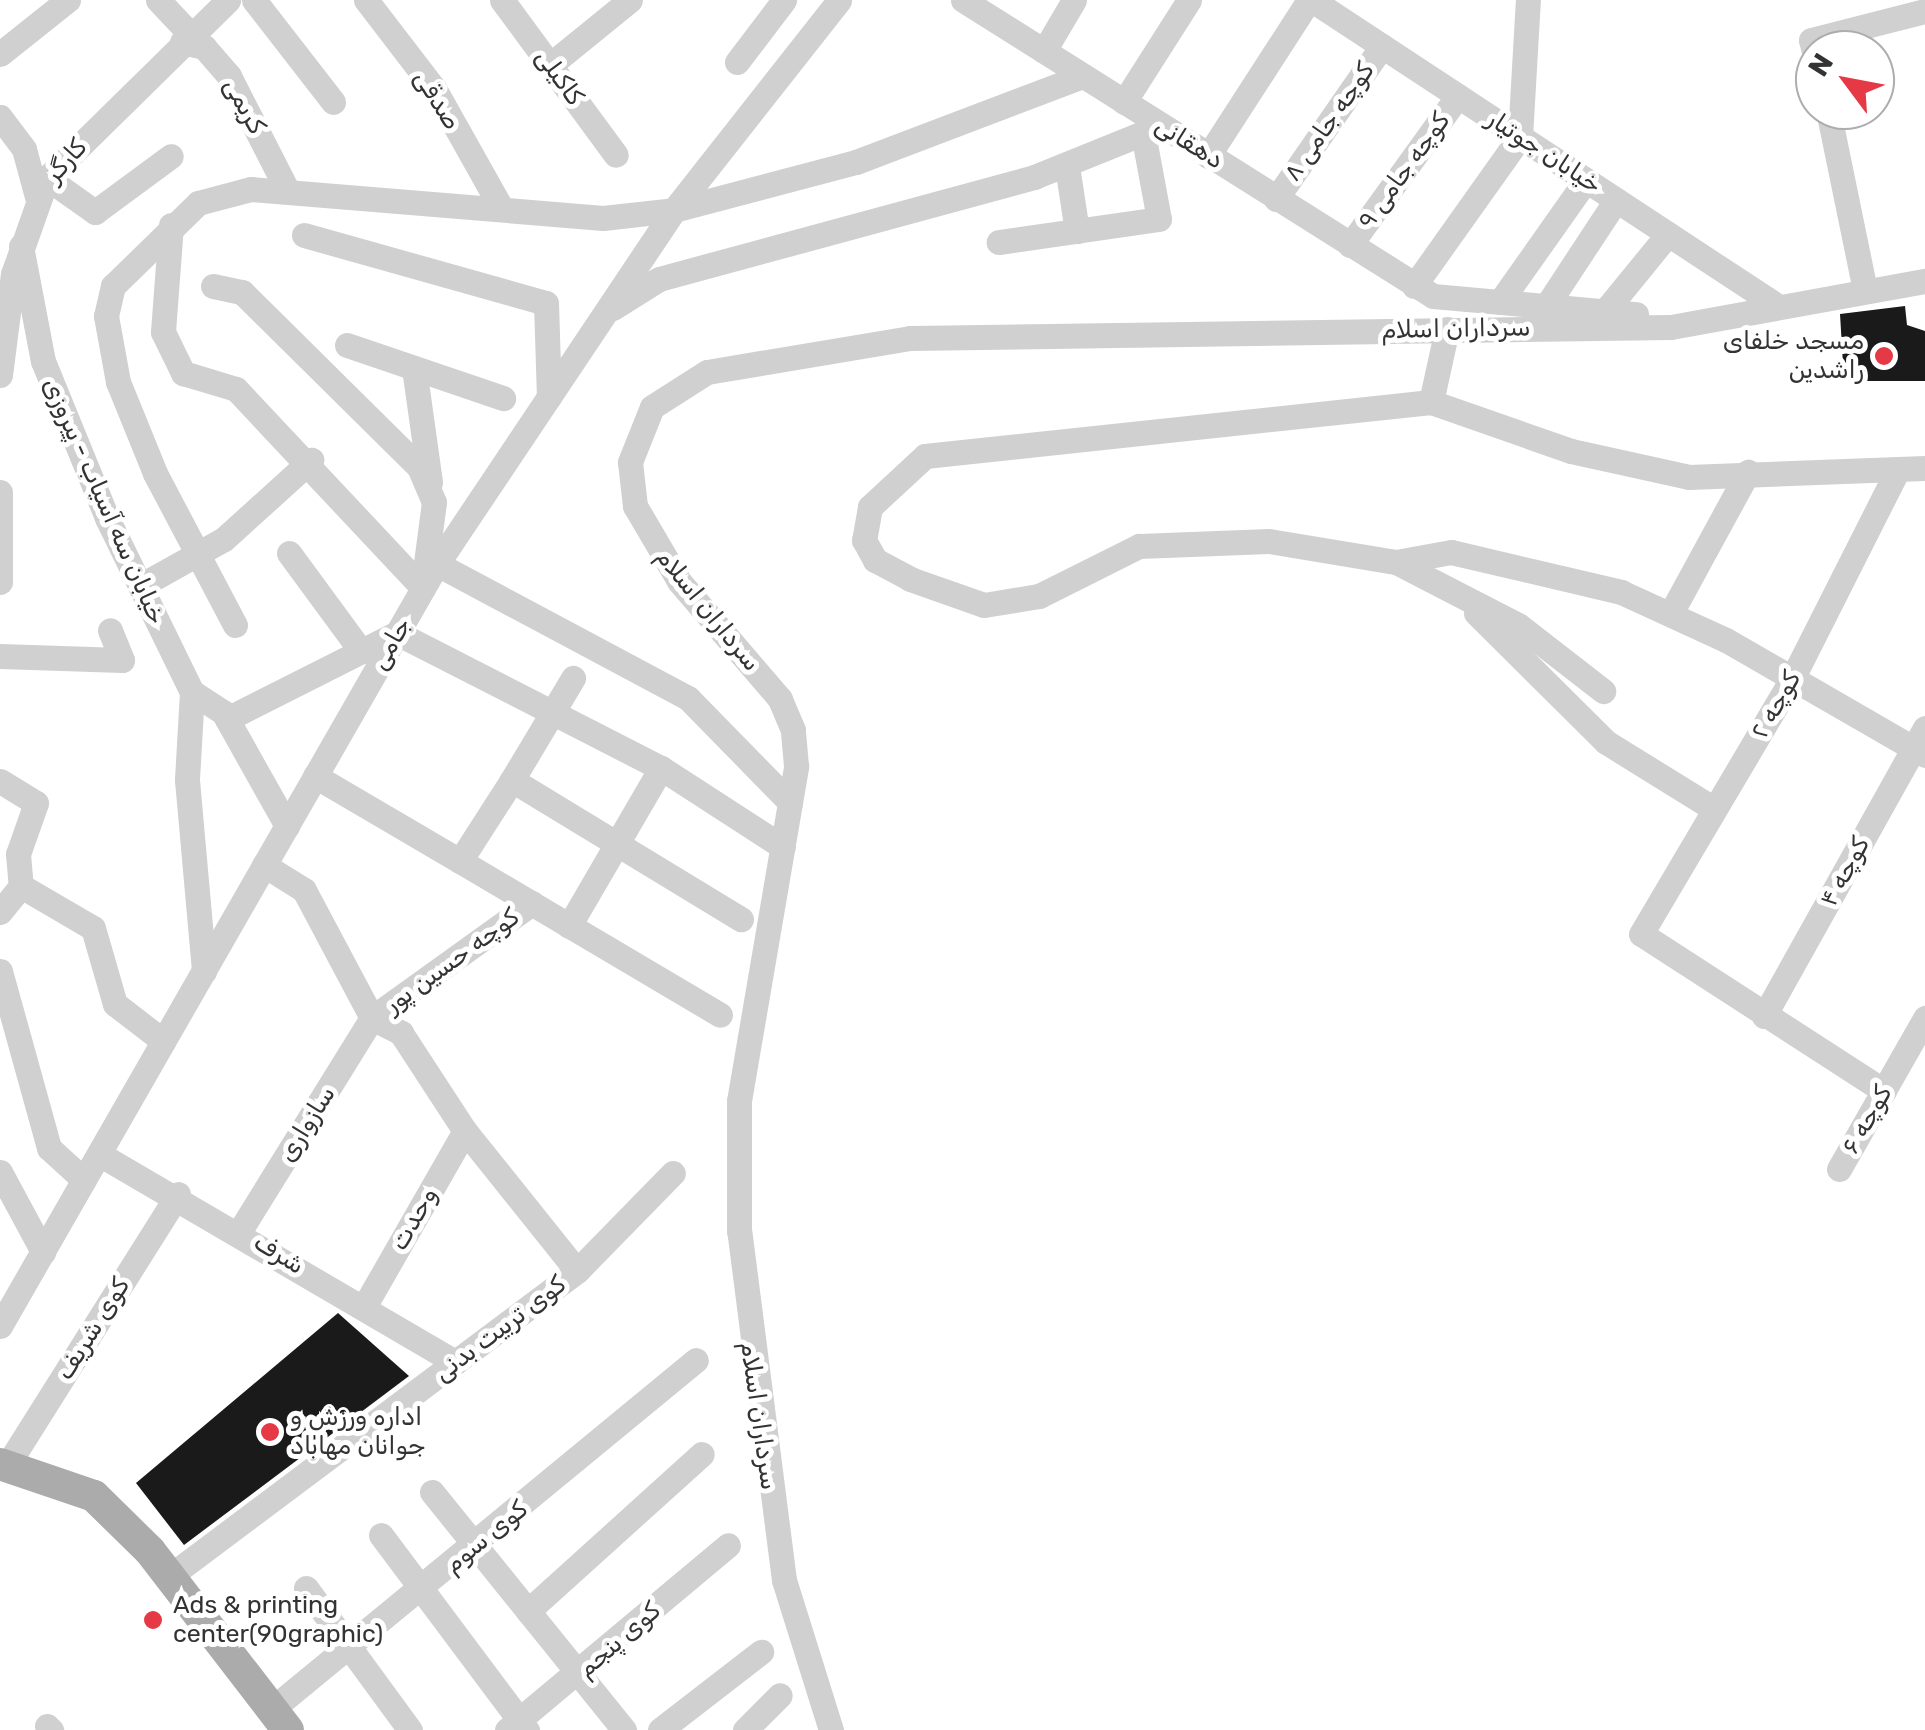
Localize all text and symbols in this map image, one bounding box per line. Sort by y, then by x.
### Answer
north arrow [1795,30,1895,130]
street label: کاکیلی [529,43,589,111]
text: N [1801,48,1840,82]
street label: کوچه جامی ۸ [1277,57,1381,187]
street label: صدقی [407,65,467,135]
street label: کریمی [216,73,272,139]
street label: خیابان جوتیار [1481,104,1607,200]
street label: کوچه جامی ۹ [1352,107,1456,235]
street label: دهقانی [1149,110,1229,176]
street label: کارگر [39,133,93,189]
street label: سرداران اسلام [1381,313,1531,345]
place label: مسجد خلفای راشدین [1723,327,1864,386]
marker: مسجد خلفای راشدین [1873,345,1895,367]
street label: خیابان سه آسیاب - پیروزی [36,373,172,629]
street label: سرداران اسلام [649,543,767,677]
street label: جامی [364,613,418,675]
street label: کوچه ۲ [1745,666,1807,744]
street label: کوچه ۴ [1814,832,1876,912]
street label: کوچه حسین پور [379,902,525,1020]
street label: سازواری [272,1080,342,1168]
street label: کوچه ۶ [1835,1080,1899,1160]
street label: وحدت [384,1182,444,1256]
street label: شرف [248,1227,310,1281]
street label: کوی تربیت بدنی [428,1270,572,1388]
street label: کوی شریف [50,1272,136,1386]
street label: سرداران اسلام [734,1340,784,1492]
place label: اداره ورزش و جوانان مهاباد [290,1403,426,1462]
marker: اداره ورزش و جوانان مهاباد [259,1421,281,1443]
street label: کوی سوم [438,1494,534,1580]
place label: Ads & printing center(90graphic) [173,1591,383,1650]
street label: کوی پنجم [572,1596,666,1684]
marker: Ads & printing center(90graphic) [142,1609,164,1631]

